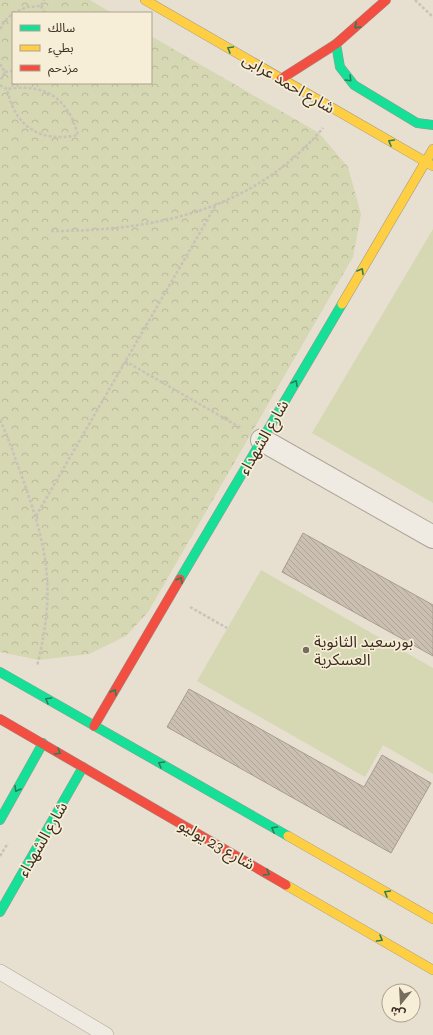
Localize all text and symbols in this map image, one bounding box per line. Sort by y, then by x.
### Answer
legend [12,12,152,84]
text: سالك [48,21,75,35]
one-way arrow [354,21,361,28]
text: بطيء [48,41,74,58]
one-way arrow [227,47,234,54]
street label: شارع احمد عرابى [238,49,338,120]
text: مزدحم [48,61,78,77]
one-way arrow [344,74,352,82]
one-way arrow [388,140,395,147]
one-way arrow [356,268,363,275]
one-way arrow [290,380,297,387]
street label: شارع الشهداء [234,396,295,480]
one-way arrow [175,577,182,584]
place label: بورسعيد الثانوية العسكرية [314,632,413,669]
marker: بورسعيد الثانوية العسكرية [301,645,311,655]
one-way arrow [110,689,117,696]
one-way arrow [45,697,52,704]
one-way arrow [54,747,61,754]
one-way arrow [158,762,165,769]
one-way arrow [15,785,22,793]
street label: شارع الشهداء [13,798,74,882]
street label: شارع 23 يوليو [174,815,258,876]
one-way arrow [271,826,278,833]
one-way arrow [263,869,271,876]
one-way arrow [384,890,391,897]
one-way arrow [376,934,383,941]
north arrow [381,983,421,1023]
text: ش [389,1004,407,1021]

